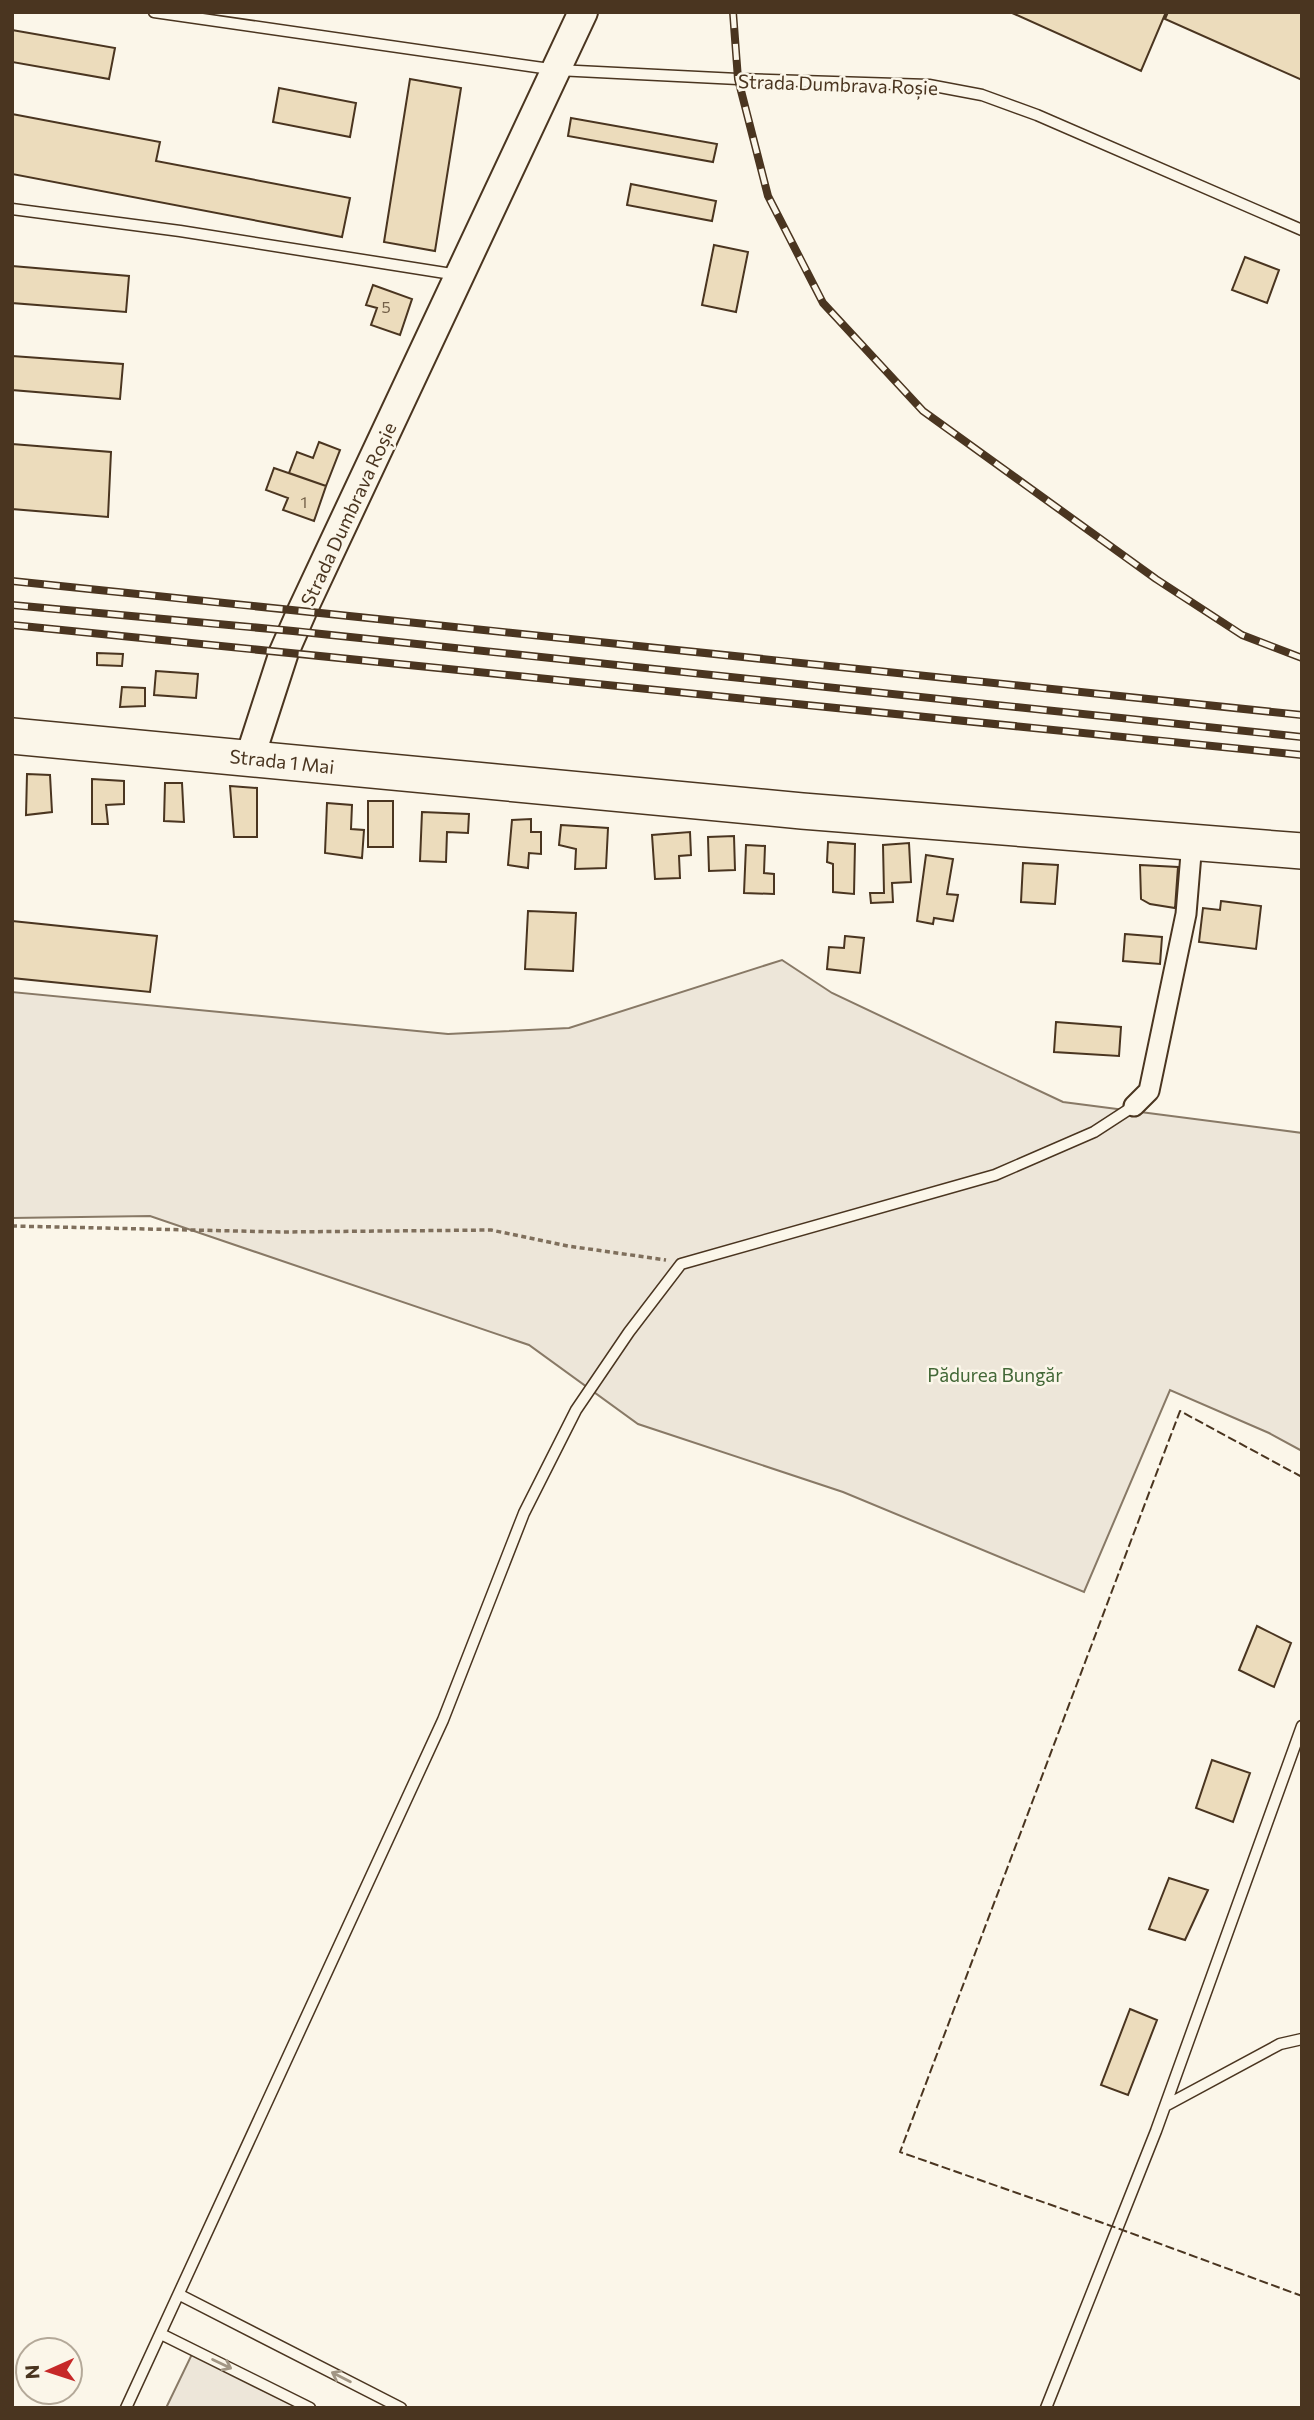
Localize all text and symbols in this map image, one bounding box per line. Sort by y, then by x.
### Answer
street label: Strada Dumbrava Roșie [738,69,938,101]
house number: 5 [381,297,391,316]
street label: Strada Dumbrava Roșie [295,418,403,610]
house number: 1 [301,492,307,511]
street label: Strada 1 Mai [228,744,336,778]
park label: Pădurea Bungăr [927,1363,1063,1386]
north arrow [14,2336,84,2406]
one-way arrow [211,2358,232,2372]
text: N [20,2364,43,2380]
one-way arrow [331,2369,352,2383]

